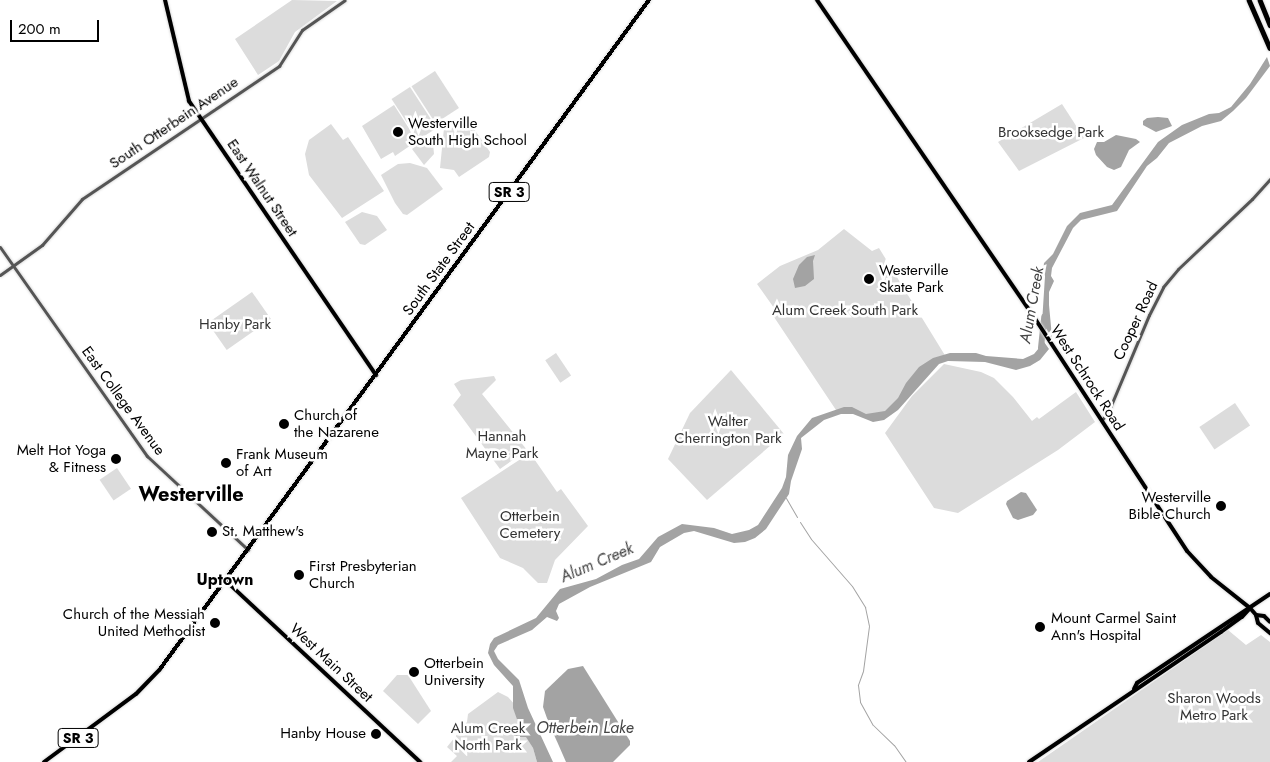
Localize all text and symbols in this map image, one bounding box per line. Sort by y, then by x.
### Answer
scale bar [12,10,101,42]
text: 200 m [18,18,61,40]
street label: South Otterbein Avenue [106,73,242,173]
place label: Westerville South High School [408,114,527,149]
park label: Brooksedge Park [998,124,1104,142]
marker: Westerville South High School [392,126,404,138]
street label: East Walnut Street [223,136,301,240]
road number: SR 3 [488,180,530,203]
street label: South State Street [399,219,479,319]
place label: Westerville Skate Park [879,261,948,296]
water label: Alum Creek [1016,265,1048,345]
marker: Westerville Skate Park [863,273,875,285]
street label: Cooper Road [1110,279,1162,363]
park label: Alum Creek South Park [772,302,918,320]
park label: Hanby Park [199,316,271,334]
street label: West Schrock Road [1046,322,1128,434]
street label: East College Avenue [77,343,169,459]
place label: Church of the Nazarene [294,406,379,441]
park label: Walter Cherrington Park [674,412,782,447]
marker: Church of the Nazarene [278,418,290,430]
park label: Hannah Mayne Park [466,427,538,462]
place label: Melt Hot Yoga & Fitness [17,441,106,476]
place label: Frank Museum of Art [236,445,328,480]
marker: Melt Hot Yoga & Fitness [110,453,122,465]
marker: Frank Museum of Art [220,457,232,469]
district label: Westerville [138,482,244,506]
place label: Westerville Bible Church [1129,488,1211,523]
marker: Westerville Bible Church [1215,500,1227,512]
park label: Otterbein Cemetery [500,507,560,542]
place label: St. Matthew's [222,523,304,541]
marker: St. Matthew's [206,526,218,538]
water label: Alum Creek [558,539,636,587]
place label: First Presbyterian Church [309,557,417,592]
marker: First Presbyterian Church [293,569,305,581]
district label: Uptown [197,570,253,590]
place label: Church of the Messiah United Methodist [63,605,205,640]
place label: Mount Carmel Saint Ann's Hospital [1051,609,1176,644]
marker: Church of the Messiah United Methodist [209,617,221,629]
street label: West Main Street [286,620,376,706]
marker: Mount Carmel Saint Ann's Hospital [1033,620,1047,634]
place label: Otterbein University [424,654,485,689]
marker: Otterbein University [408,666,420,678]
park label: Sharon Woods Metro Park [1167,689,1261,724]
water label: Otterbein Lake [536,718,634,738]
park label: Alum Creek North Park [451,719,525,754]
place label: Hanby House [280,725,366,743]
road number: SR 3 [57,726,99,750]
marker: Hanby House [370,728,382,740]

